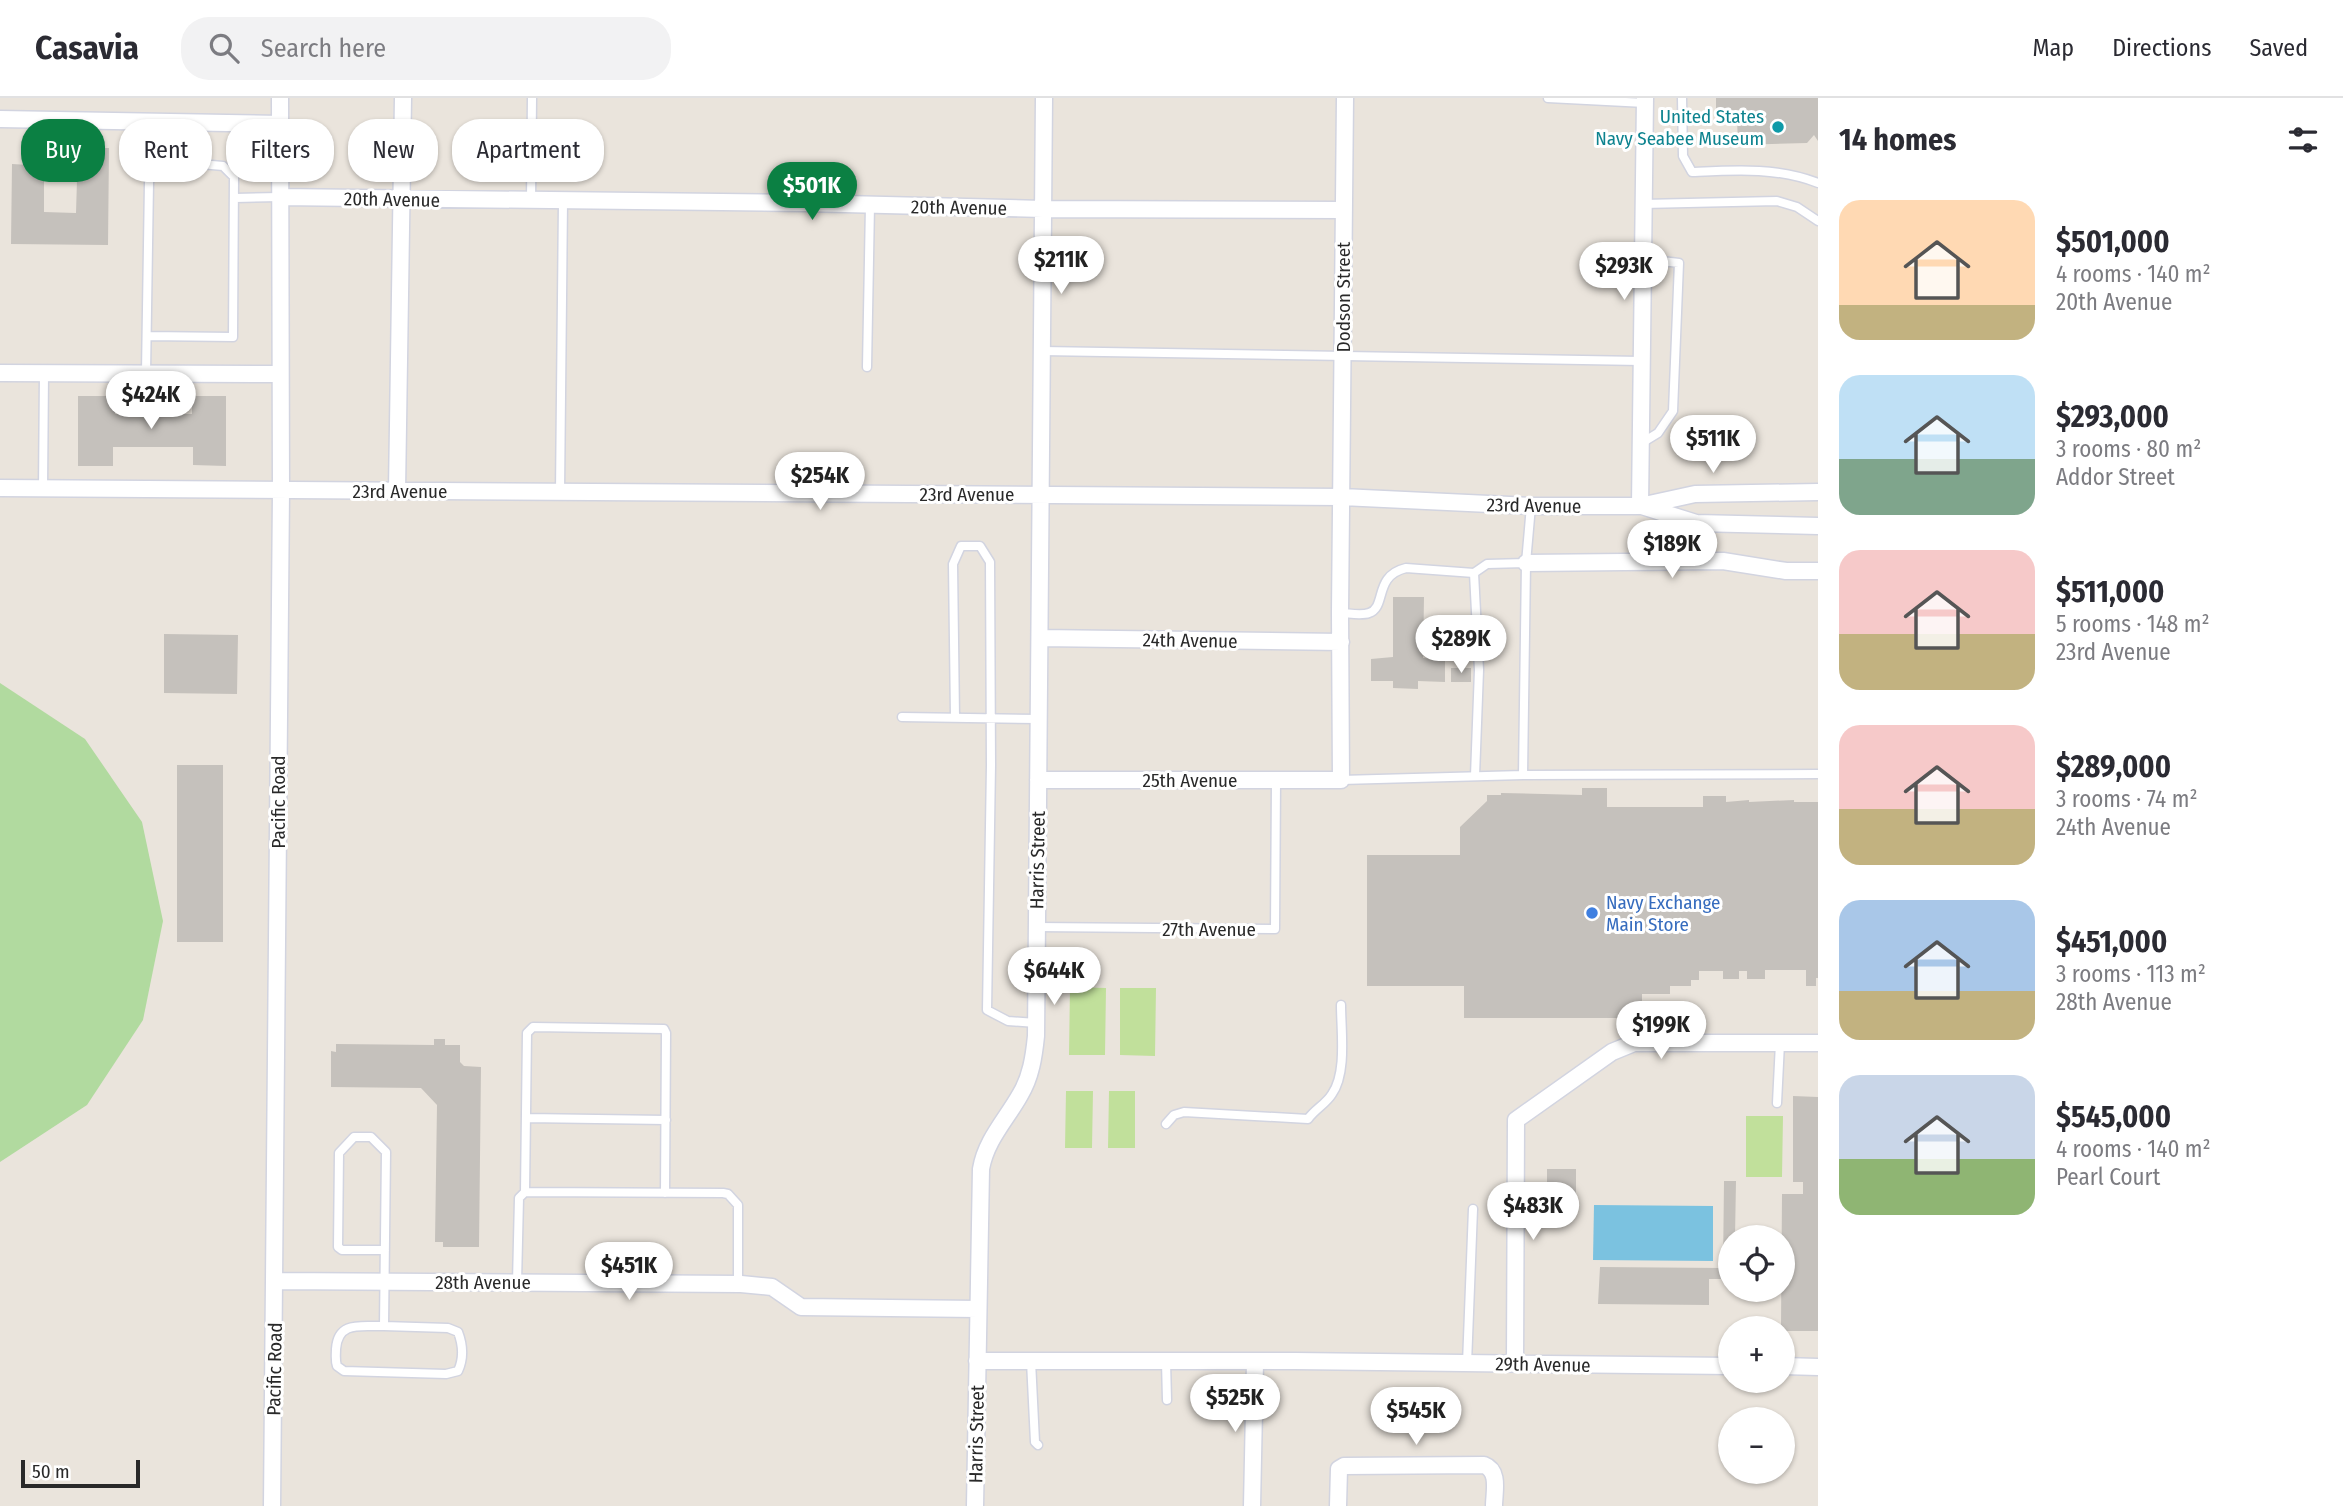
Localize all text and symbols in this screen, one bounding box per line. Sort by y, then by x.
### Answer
search box [181,17,671,80]
text: Casavia [35,28,139,68]
icon: search [205,29,243,67]
text: Search here [261,33,386,64]
text: Map [2033,34,2074,62]
text: Directions [2112,34,2211,62]
text: Saved [2249,34,2308,62]
place label: United States Navy Seabee Museum [1595,105,1764,150]
chip: Buy [21,119,105,182]
chip: Rent [119,119,212,182]
chip: Filters [226,119,334,182]
chip: New [348,119,438,182]
chip: Apartment [452,119,604,182]
marker: United States Navy Seabee Museum [1770,119,1786,135]
icon: filters [2284,121,2322,159]
text: 14 homes [1839,122,1956,158]
pin: $501K [763,162,861,222]
text: $501K [783,171,841,199]
street label: 20th Avenue [344,187,440,212]
street label: 20th Avenue [911,195,1007,220]
text: $501,000 [2056,224,2170,260]
icon: home [1895,228,1979,312]
pin: $211K [1012,236,1110,296]
street label: Dodson Street [1332,241,1355,352]
pin: $293K [1575,242,1673,302]
text: $211K [1034,245,1088,273]
text: $293K [1595,251,1653,279]
text: 4 rooms · 140 m² [2056,260,2211,288]
text: 20th Avenue [2056,288,2172,316]
pin: $424K [102,372,200,431]
text: $424K [122,380,180,408]
text: $293,000 [2056,399,2169,435]
icon: home [1895,403,1979,487]
pin: $511K [1664,416,1762,475]
text: $511K [1686,424,1740,452]
text: 3 rooms · 80 m² [2056,435,2201,463]
pin: $254K [771,452,869,512]
text: $254K [791,461,849,489]
text: Addor Street [2056,463,2175,491]
street label: 23rd Avenue [353,480,447,503]
street label: 23rd Avenue [920,483,1014,506]
street label: 23rd Avenue [1486,493,1582,518]
pin: $189K [1623,520,1721,580]
text: $189K [1643,529,1701,557]
text: $511,000 [2056,574,2164,610]
icon: home [1895,578,1979,662]
text: 5 rooms · 148 m² [2056,610,2210,638]
pin: $289K [1412,616,1510,675]
text: $289K [1431,624,1491,652]
street label: 24th Avenue [1142,628,1238,653]
text: 23rd Avenue [2056,638,2171,666]
text: $289,000 [2056,749,2171,785]
icon: home [1895,753,1979,837]
street label: Pacific Road [267,755,290,849]
street label: 25th Avenue [1143,769,1237,792]
text: 3 rooms · 74 m² [2056,785,2198,813]
street label: Harris Street [1025,810,1050,909]
text: 24th Avenue [2056,813,2171,841]
place label: Navy Exchange Main Store [1606,891,1721,936]
marker: Navy Exchange Main Store [1584,905,1600,921]
street label: 27th Avenue [1162,918,1256,941]
text: $451,000 [2056,924,2167,960]
icon: home [1895,928,1979,1012]
pin: $644K [1005,948,1103,1007]
text: $644K [1024,956,1084,984]
text: 3 rooms · 113 m² [2056,960,2206,988]
text: 28th Avenue [2056,988,2172,1016]
pin: $199K [1612,1002,1710,1061]
text: $199K [1632,1010,1690,1038]
text: $545,000 [2056,1099,2171,1135]
icon: home [1895,1103,1979,1187]
text: 4 rooms · 140 m² [2056,1135,2211,1163]
text: Pearl Court [2056,1163,2160,1191]
pin: $483K [1484,1182,1582,1242]
text: $483K [1503,1191,1563,1219]
map controls [1718,1225,1795,1484]
button: locate [1718,1225,1795,1302]
pin: $451K [580,1242,678,1302]
text: $451K [601,1251,657,1279]
street label: 28th Avenue [435,1271,531,1294]
button: + [1718,1316,1795,1393]
street label: Pacific Road [262,1322,287,1416]
street label: 29th Avenue [1495,1352,1591,1377]
pin: $525K [1186,1374,1284,1434]
text: $525K [1206,1383,1264,1411]
street label: Harris Street [964,1384,989,1483]
pin: $545K [1367,1388,1465,1447]
text: $545K [1387,1396,1446,1424]
button: − [1718,1407,1795,1484]
scale bar [21,1457,140,1489]
text: 50 m [32,1460,70,1483]

